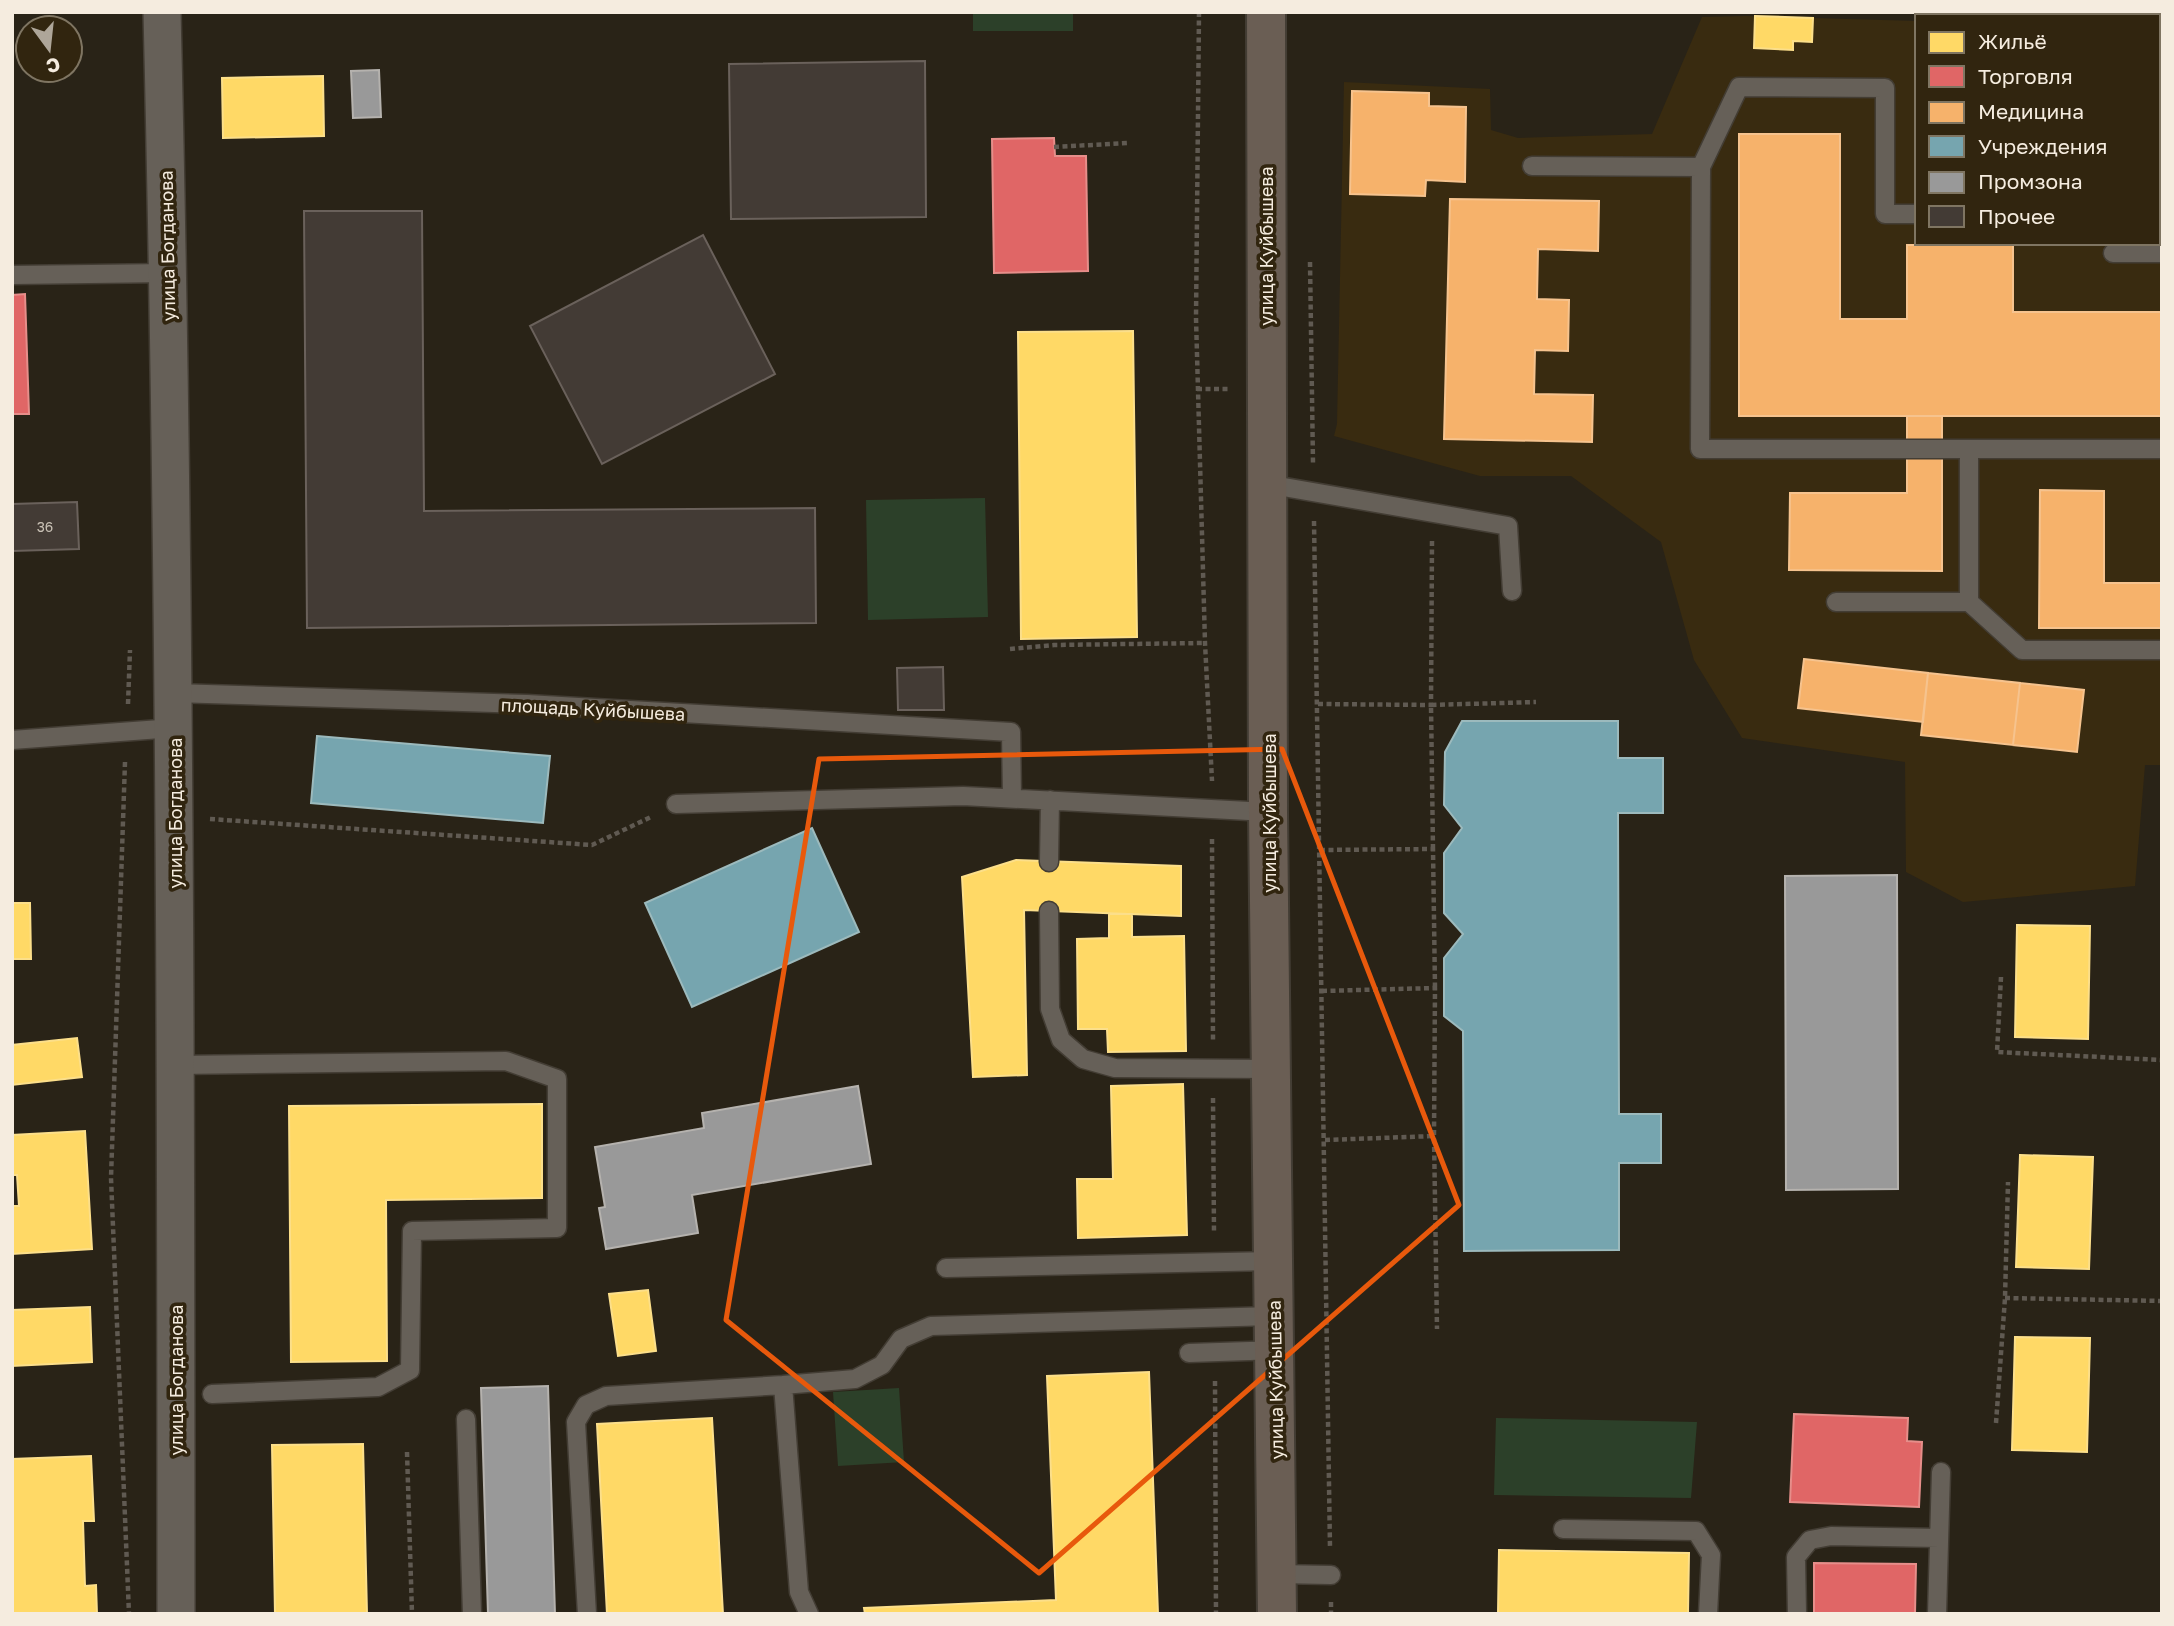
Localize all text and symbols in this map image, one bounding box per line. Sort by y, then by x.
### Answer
north arrow [14,14,84,84]
legend [1915,14,2160,245]
text: Жильё [1978,28,2047,54]
text: С [44,53,63,79]
text: Торговля [1978,63,2073,89]
text: Медицина [1978,98,2084,124]
text: Учреждения [1978,133,2107,159]
street label: улица Куйбышева [1255,166,1277,326]
text: Промзона [1978,168,2083,194]
street label: улица Богданова [155,170,179,322]
text: Прочее [1978,203,2055,229]
house number: 36 [37,518,53,535]
street label: площадь Куйбышева [500,693,686,725]
street label: улица Куйбышева [1258,733,1280,893]
street label: улица Богданова [164,738,186,888]
street label: улица Куйбышева [1263,1300,1287,1460]
street label: улица Богданова [165,1305,187,1455]

